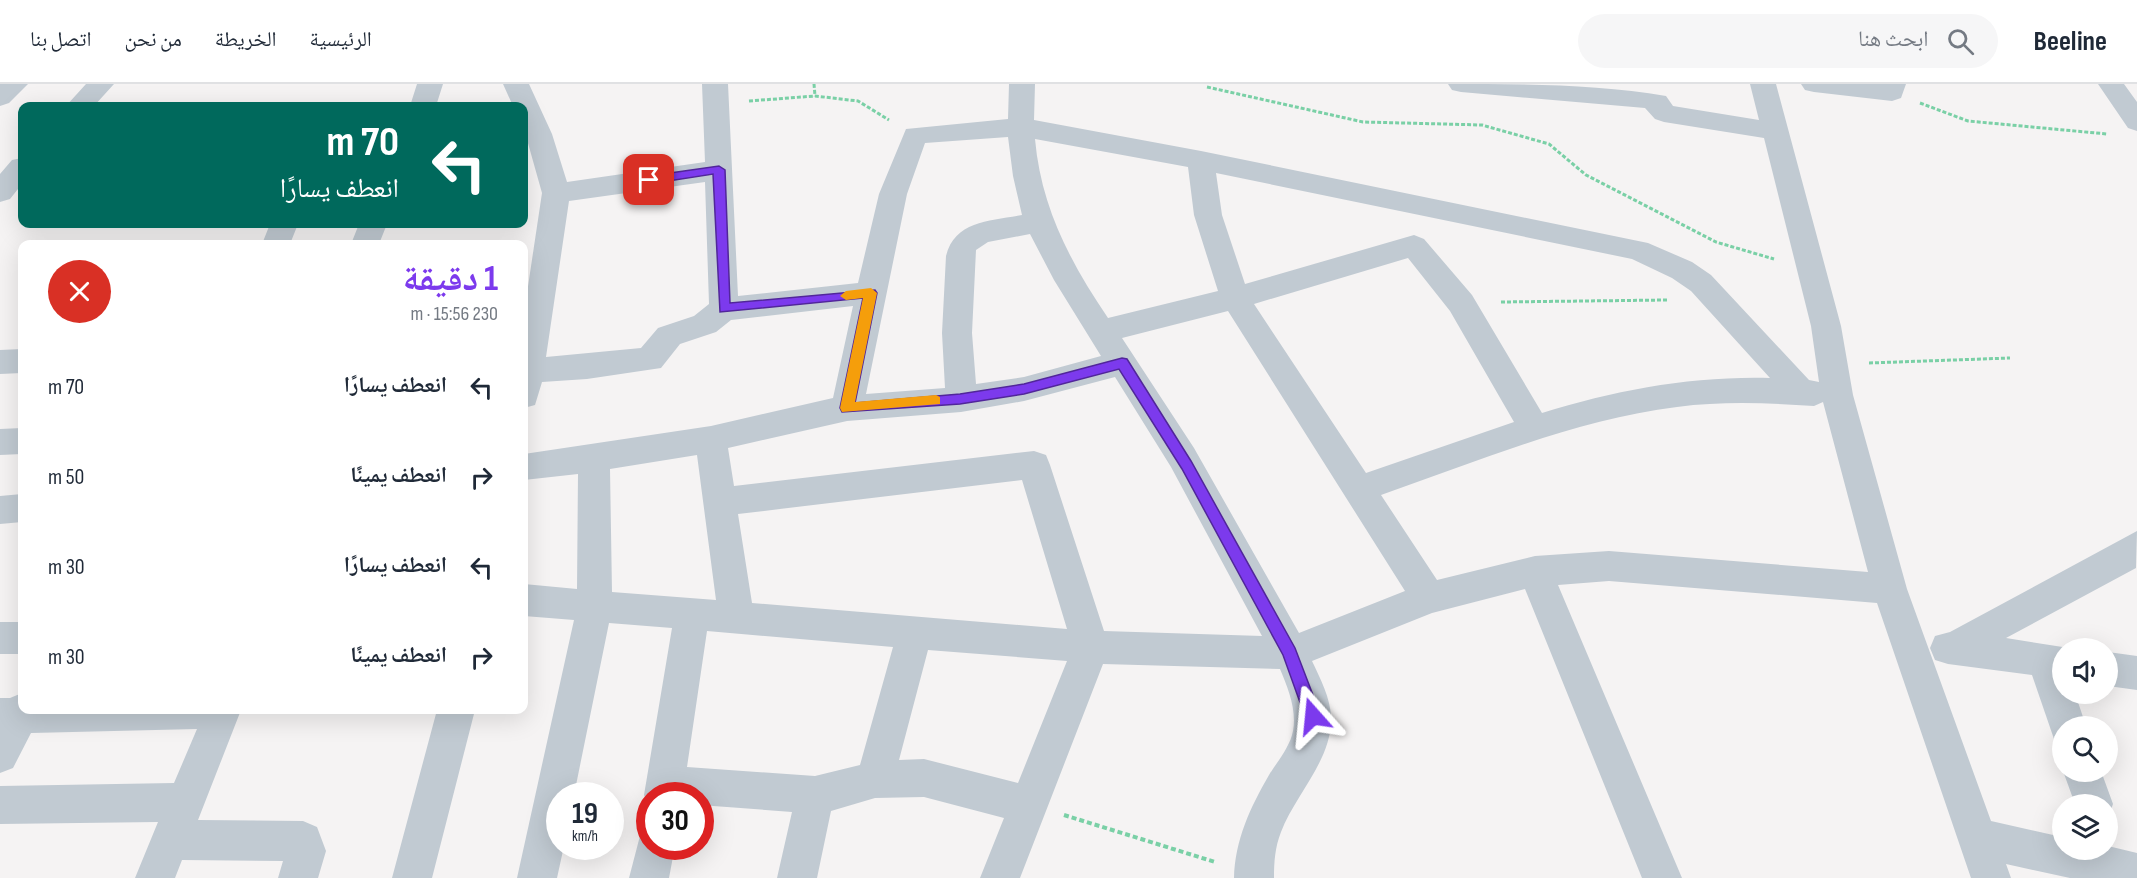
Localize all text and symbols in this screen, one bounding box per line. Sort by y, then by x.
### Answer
search box [1578,14,1998,68]
icon: search [1944,25,1977,58]
text: Beeline [2034,25,2107,58]
text: ابحث هنا [1858,26,1929,53]
text: اتصل بنا [30,27,92,52]
text: من نحن [125,27,182,52]
text: الخريطة [215,27,277,52]
text: الرئيسية [310,27,372,52]
text: 70 m [326,117,399,168]
icon: left [420,126,498,204]
pin [623,154,674,205]
icon: arrive [632,163,665,196]
text: انعطف يسارًا [280,173,399,205]
text: 1 دقيقة [403,258,498,301]
button: close [48,260,111,323]
text: 230 m · 15:56 [410,302,498,326]
icon: left [465,371,498,404]
text: انعطف يسارًا [344,372,447,399]
text: 70 m [48,374,84,401]
icon: right [465,461,498,494]
text: انعطف يمينًا [350,462,447,489]
text: 50 m [48,464,84,491]
icon: left [465,551,498,584]
text: انعطف يسارًا [344,552,447,579]
text: 30 m [48,554,85,581]
map controls [2052,638,2118,860]
button: sound [2052,638,2118,704]
icon: right [465,641,498,674]
text: انعطف يمينًا [350,642,447,669]
text: 30 m [48,644,85,671]
position arrow [1281,684,1345,748]
button: search [2052,716,2118,782]
speed limit sign: 30 [636,782,714,860]
button: layers [2052,794,2118,860]
text: 19 [572,796,598,832]
text: km/h [572,827,598,846]

